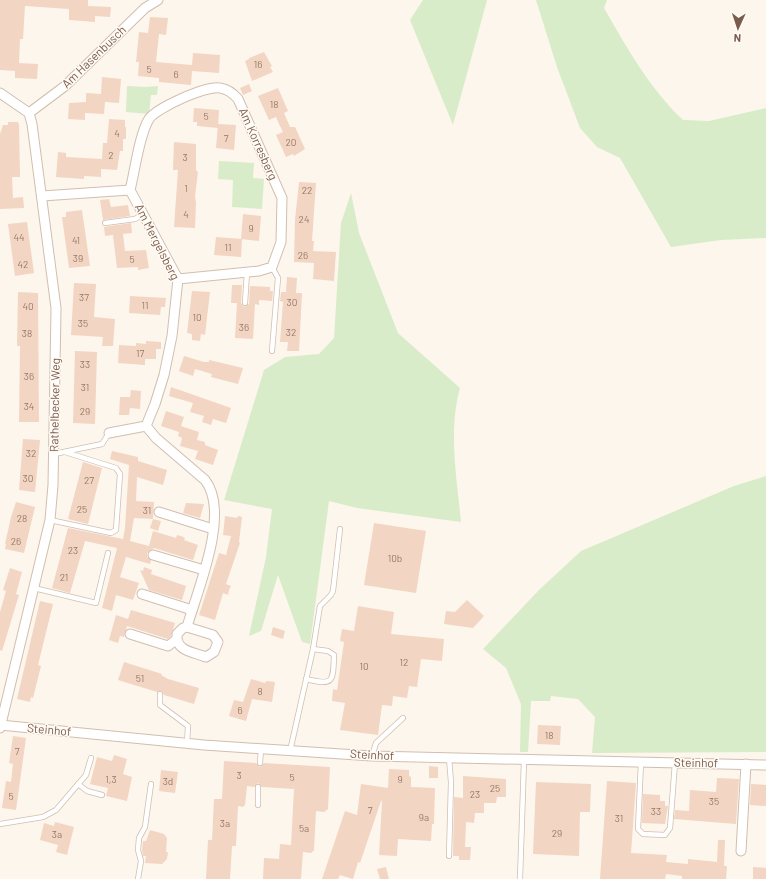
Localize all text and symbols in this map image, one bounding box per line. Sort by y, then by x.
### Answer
north arrow [718,8,758,48]
street label: Am Hasenbusch [58,22,128,90]
text: N [733,32,741,45]
house number: 16 [254,58,262,70]
house number: 5 [146,63,152,75]
house number: 6 [173,68,179,80]
house number: 18 [270,98,278,110]
street label: Am Korresberg [237,105,281,182]
house number: 5 [203,110,209,122]
house number: 4 [114,127,120,139]
house number: 7 [224,132,229,144]
house number: 20 [285,136,297,148]
house number: 2 [108,149,114,161]
house number: 3 [182,151,188,163]
house number: 1 [184,182,188,194]
house number: 22 [302,184,312,196]
street label: Am Mergelsberg [133,201,183,282]
house number: 4 [183,208,189,220]
house number: 24 [299,213,309,225]
house number: 9 [248,222,254,234]
house number: 44 [13,231,25,243]
house number: 41 [72,234,80,246]
house number: 11 [224,241,232,253]
house number: 26 [298,249,308,261]
house number: 39 [73,252,83,264]
house number: 5 [129,253,135,265]
house number: 42 [18,258,28,270]
house number: 37 [79,291,89,303]
house number: 30 [287,296,297,308]
house number: 11 [141,299,149,311]
house number: 40 [22,300,34,312]
house number: 10 [192,311,202,323]
house number: 35 [78,317,88,329]
house number: 36 [239,321,249,333]
house number: 32 [286,326,296,338]
house number: 38 [22,327,32,339]
house number: 17 [136,347,144,359]
street label: Rathelbecker Weg [46,358,62,452]
house number: 33 [80,358,90,370]
house number: 36 [24,370,34,382]
house number: 31 [81,381,89,393]
house number: 34 [24,400,34,412]
house number: 29 [80,405,90,417]
house number: 32 [26,447,36,459]
house number: 30 [23,472,33,484]
house number: 27 [84,474,94,486]
house number: 25 [77,503,87,515]
house number: 31 [143,504,151,516]
house number: 28 [17,512,27,524]
house number: 26 [11,535,21,547]
house number: 23 [68,544,78,556]
house number: 10b [388,552,402,564]
house number: 21 [60,571,68,583]
house number: 12 [400,656,408,668]
house number: 10 [359,660,369,672]
house number: 51 [136,672,144,684]
house number: 8 [257,685,263,697]
house number: 6 [237,704,243,716]
street label: Steinhof [26,720,72,738]
house number: 18 [545,729,553,741]
house number: 7 [15,745,20,757]
street label: Steinhof [350,746,395,762]
street label: Steinhof [674,755,718,769]
house number: 3 [236,769,242,781]
house number: 5 [289,771,295,783]
house number: 1,3 [105,773,117,785]
house number: 9 [397,773,403,785]
house number: 3d [163,775,173,787]
house number: 25 [490,782,500,794]
house number: 23 [470,788,480,800]
house number: 5 [8,790,14,802]
house number: 35 [709,795,719,807]
house number: 7 [368,804,373,816]
house number: 33 [651,805,661,817]
house number: 9a [419,811,429,823]
house number: 31 [615,812,623,824]
house number: 3a [220,817,230,829]
house number: 5a [299,822,309,834]
house number: 29 [552,827,562,839]
house number: 3a [52,828,62,840]

